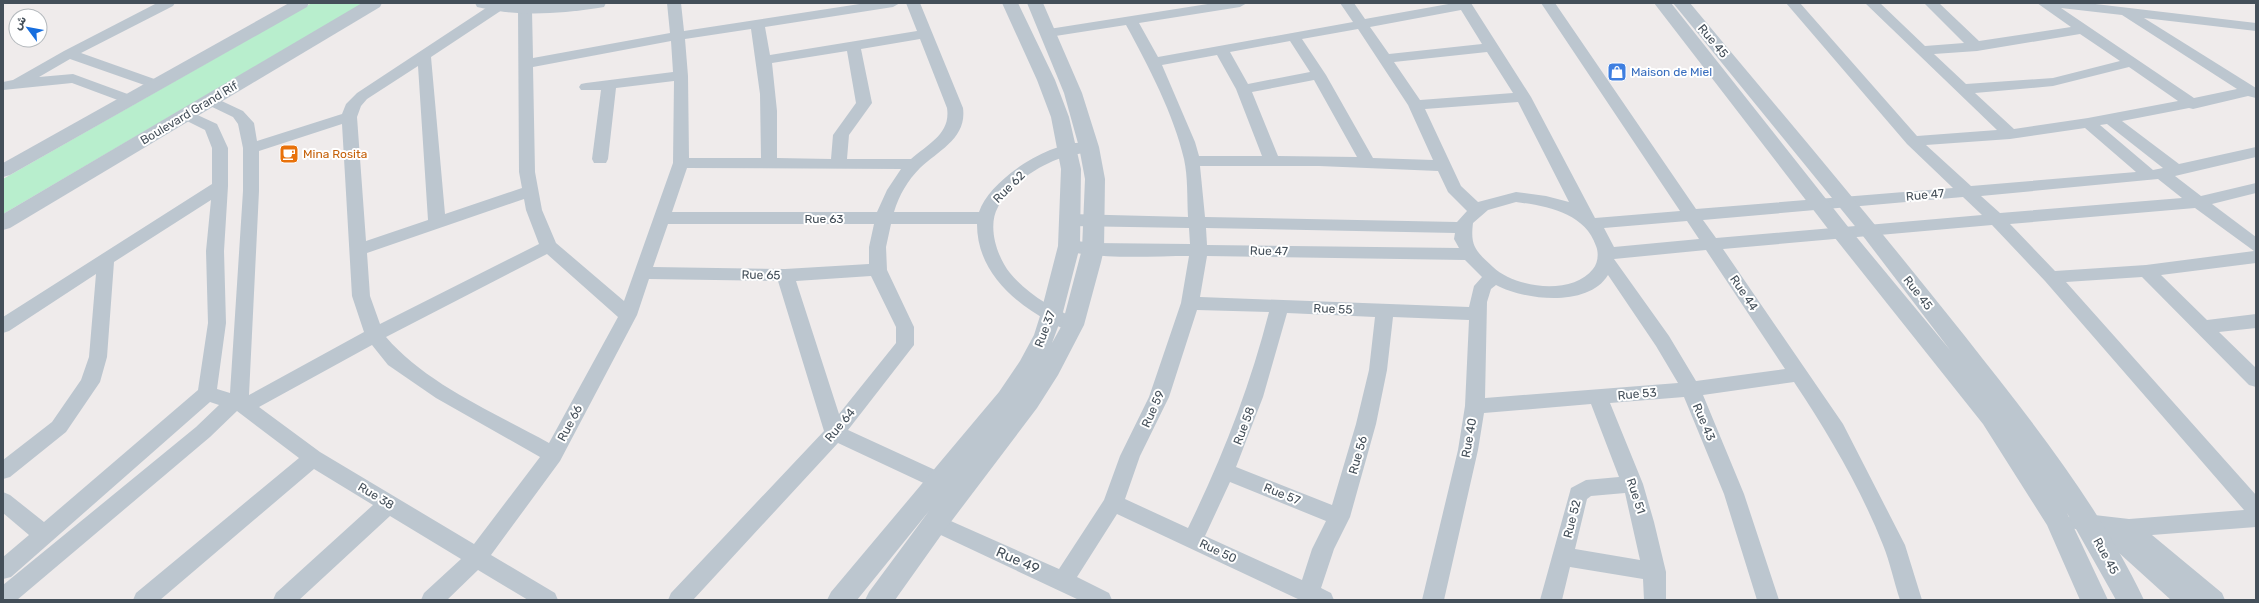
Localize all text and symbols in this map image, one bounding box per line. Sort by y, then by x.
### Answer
north arrow [8,8,48,48]
text: ش [11,14,29,32]
street label: Rue 45 [1695,21,1731,61]
shop icon: Maison de Miel [1606,61,1628,83]
place label: Maison de Miel [1631,65,1712,79]
street label: Boulevard Grand Rif [138,78,241,148]
cafe icon: Mina Rosita [278,143,300,165]
place label: Mina Rosita [303,147,367,161]
street label: Rue 62 [990,168,1028,206]
street label: Rue 47 [1905,186,1945,204]
street label: Rue 63 [804,212,844,226]
street label: Rue 47 [1250,244,1288,258]
street label: Rue 65 [741,268,781,282]
street label: Rue 44 [1727,273,1761,314]
street label: Rue 45 [1900,273,1936,313]
street label: Rue 55 [1313,301,1353,317]
street label: Rue 37 [1032,309,1058,349]
street label: Rue 53 [1617,385,1657,403]
street label: Rue 59 [1139,388,1167,430]
street label: Rue 43 [1690,401,1718,443]
street label: Rue 66 [555,402,585,444]
street label: Rue 64 [822,405,858,445]
street label: Rue 58 [1230,405,1258,447]
street label: Rue 40 [1459,417,1479,459]
street label: Rue 56 [1346,434,1370,476]
street label: Rue 51 [1624,476,1648,516]
street label: Rue 38 [355,480,397,512]
street label: Rue 57 [1262,480,1302,508]
street label: Rue 52 [1560,498,1584,540]
street label: Rue 45 [2090,535,2122,577]
street label: Rue 50 [1197,536,1239,566]
street label: Rue 49 [993,543,1042,578]

